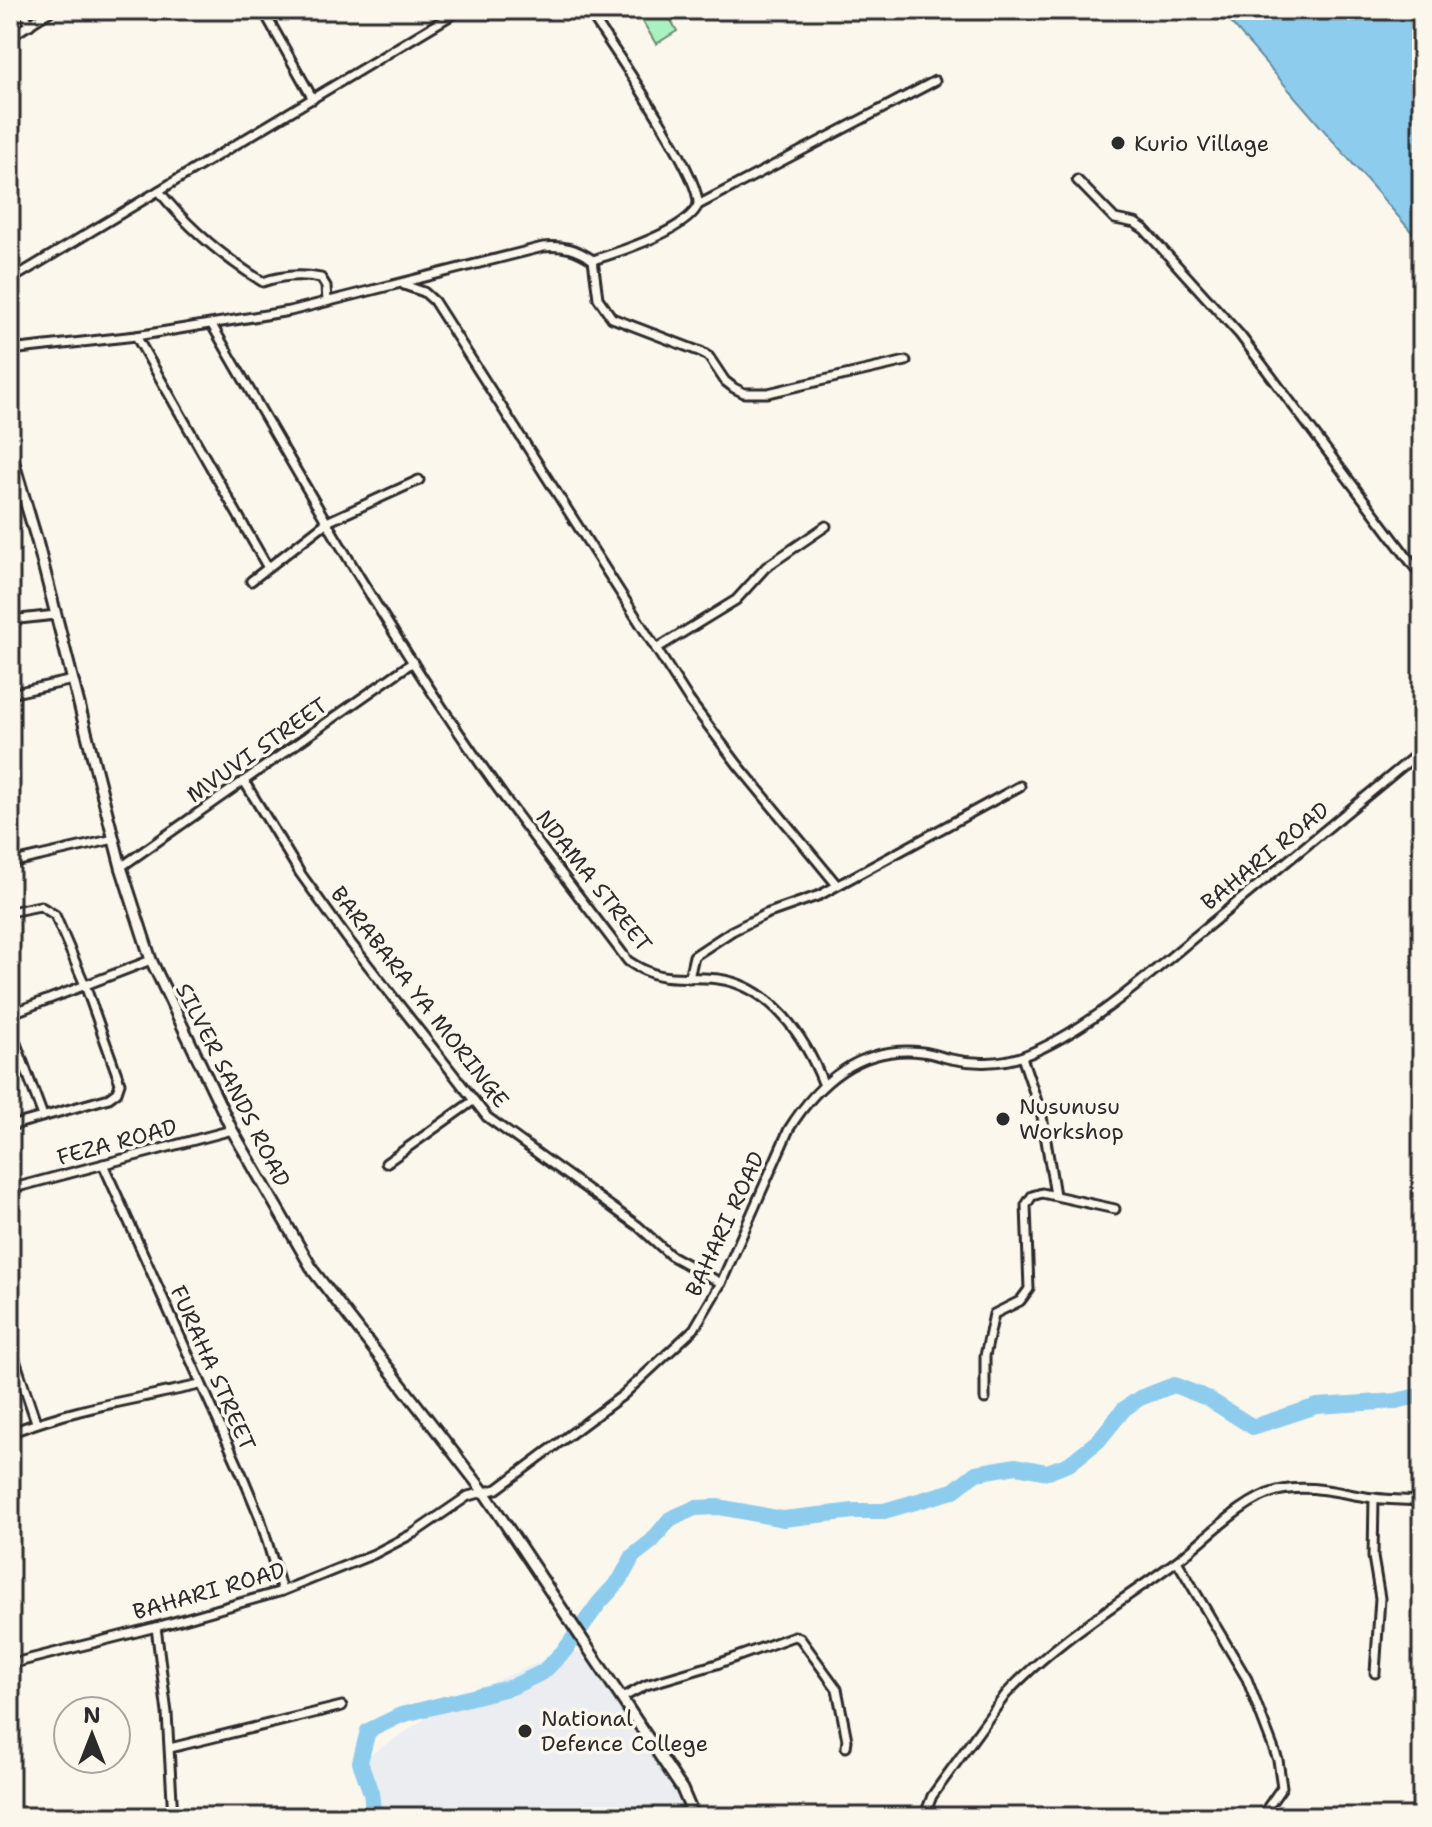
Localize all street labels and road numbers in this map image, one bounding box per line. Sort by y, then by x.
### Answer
street label: MVUVI STREET [181,690,333,809]
street label: BAHARI ROAD [1195,795,1335,917]
street label: NDAMA STREET [529,804,659,958]
street label: BARABARA YA MORINGE [324,880,516,1114]
street label: SILVER SANDS ROAD [169,978,297,1192]
street label: FEZA ROAD [54,1112,180,1172]
street label: BAHARI ROAD [679,1147,771,1301]
street label: FURAHA STREET [164,1281,263,1456]
street label: BAHARI ROAD [130,1555,288,1627]

